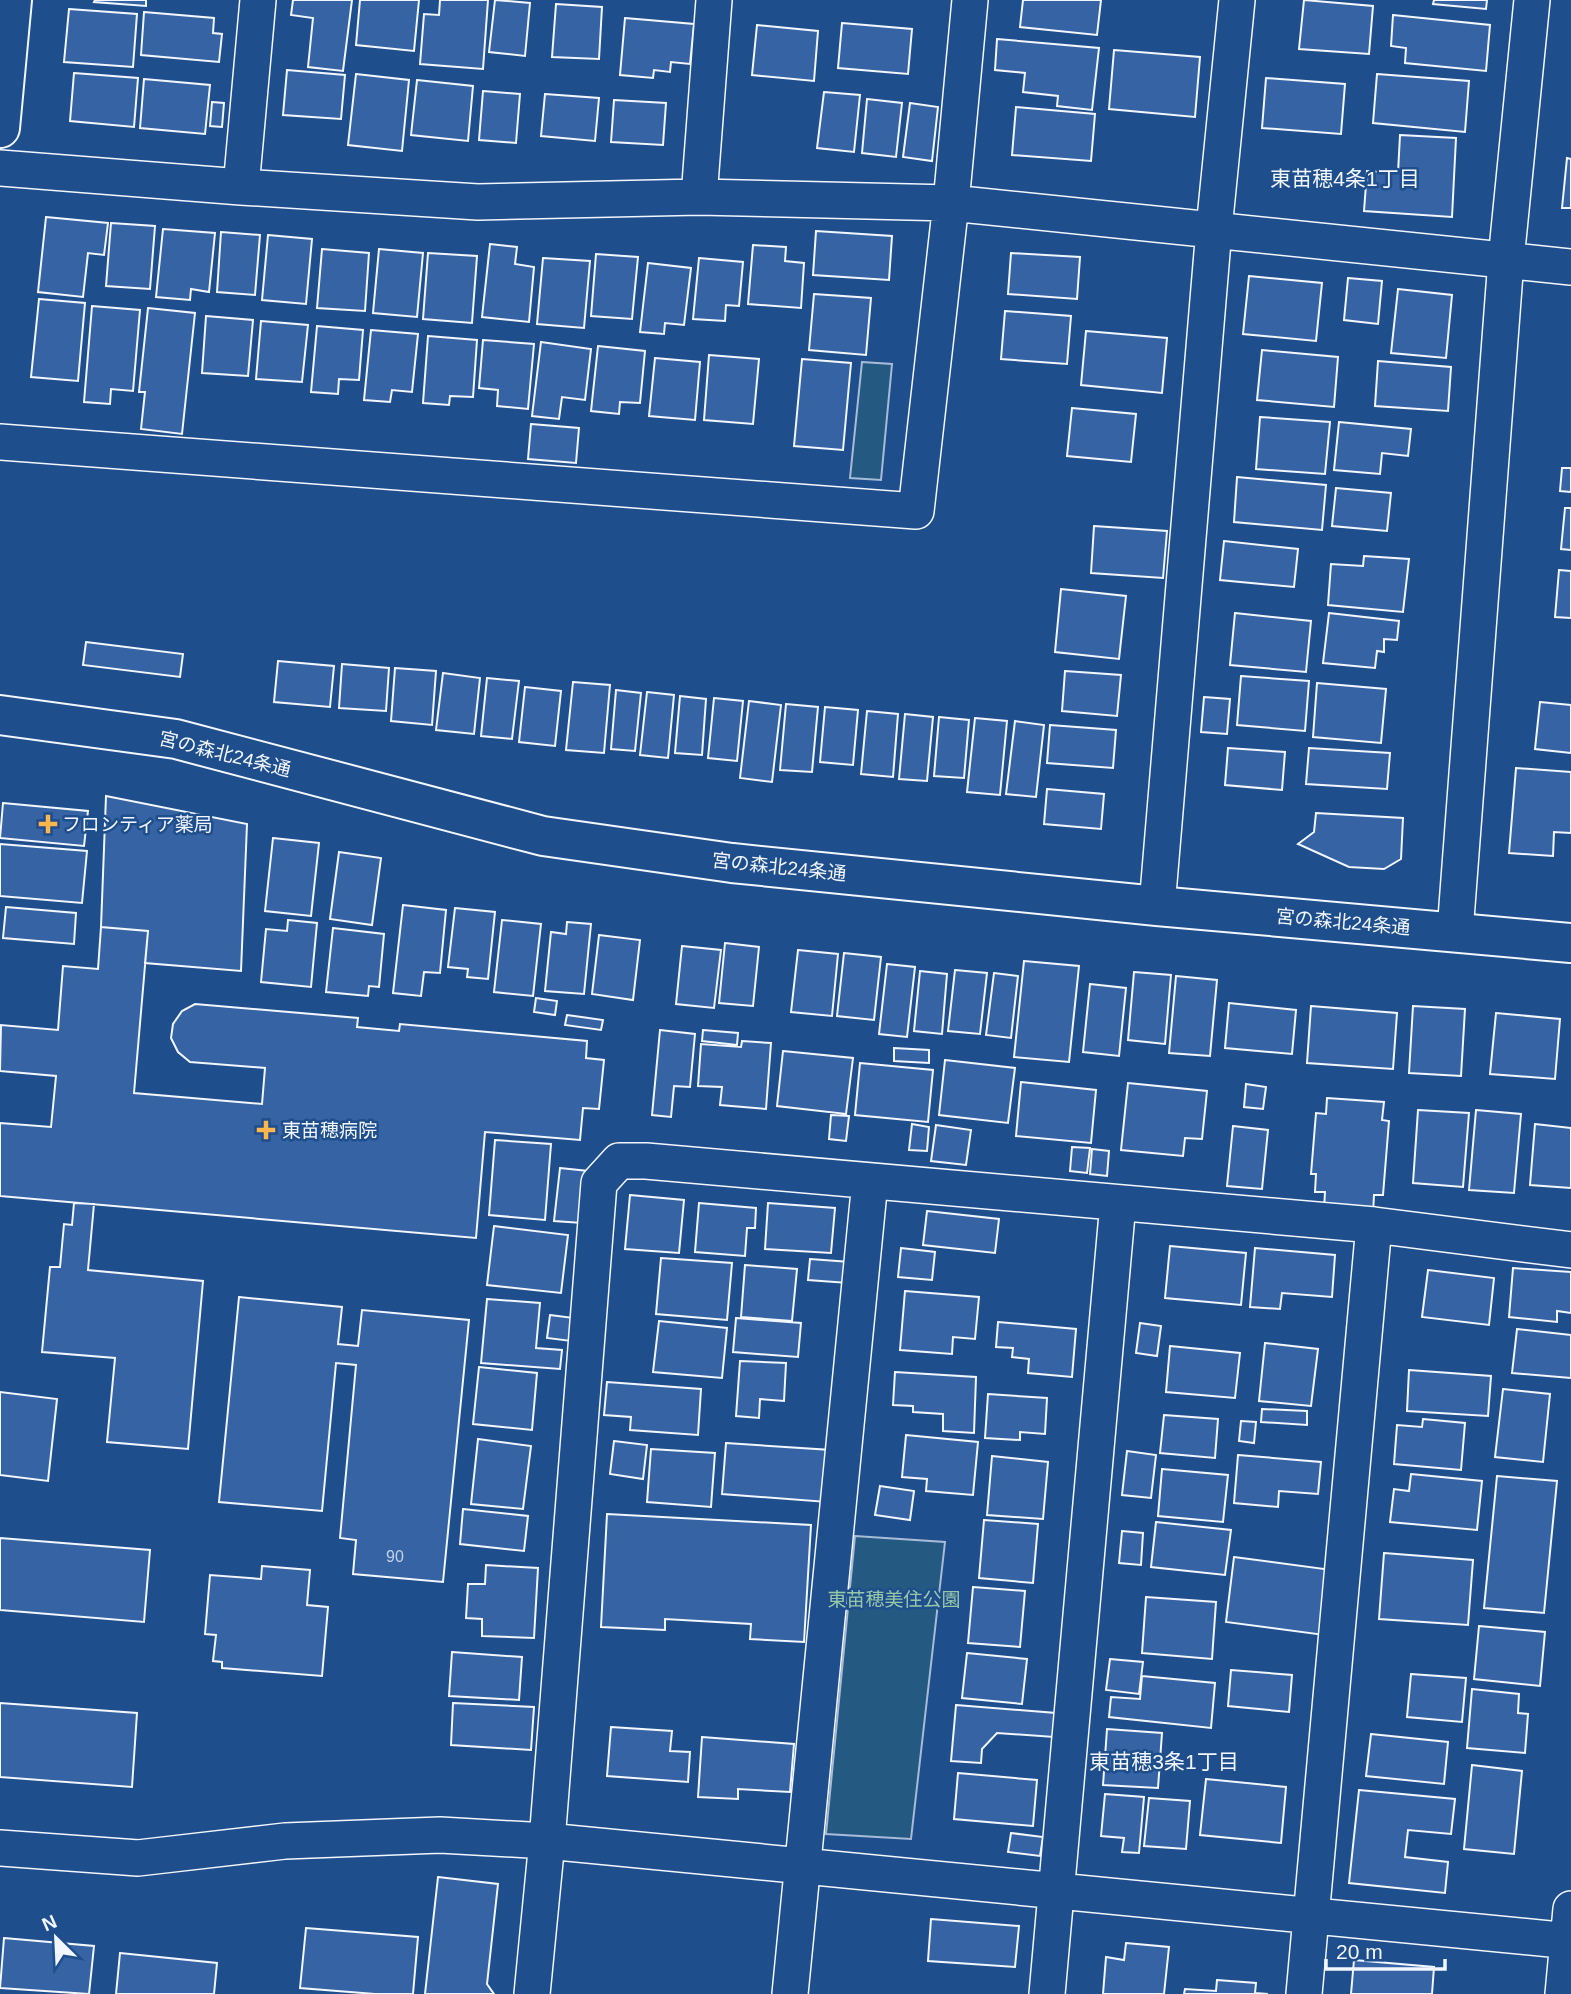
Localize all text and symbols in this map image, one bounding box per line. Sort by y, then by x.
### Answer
district label: 東苗穂4条1丁目 [1270,167,1420,190]
street label: 宮の森北24条通 [157,727,293,781]
place label: フロンティア薬局 [62,814,213,835]
marker: フロンティア薬局 [40,816,56,832]
street label: 宮の森北24条通 [711,849,847,885]
street label: 宮の森北24条通 [1275,906,1411,938]
marker: 東苗穂病院 [256,1120,276,1140]
place label: 東苗穂病院 [282,1120,377,1141]
house number: 90 [386,1548,404,1565]
park label: 東苗穂美住公園 [827,1589,961,1610]
district label: 東苗穂3条1丁目 [1089,1750,1239,1773]
north arrow [21,1903,91,1973]
text: N [39,1911,60,1935]
scale bar [1326,1927,1445,1971]
text: 20 m [1336,1940,1383,1963]

